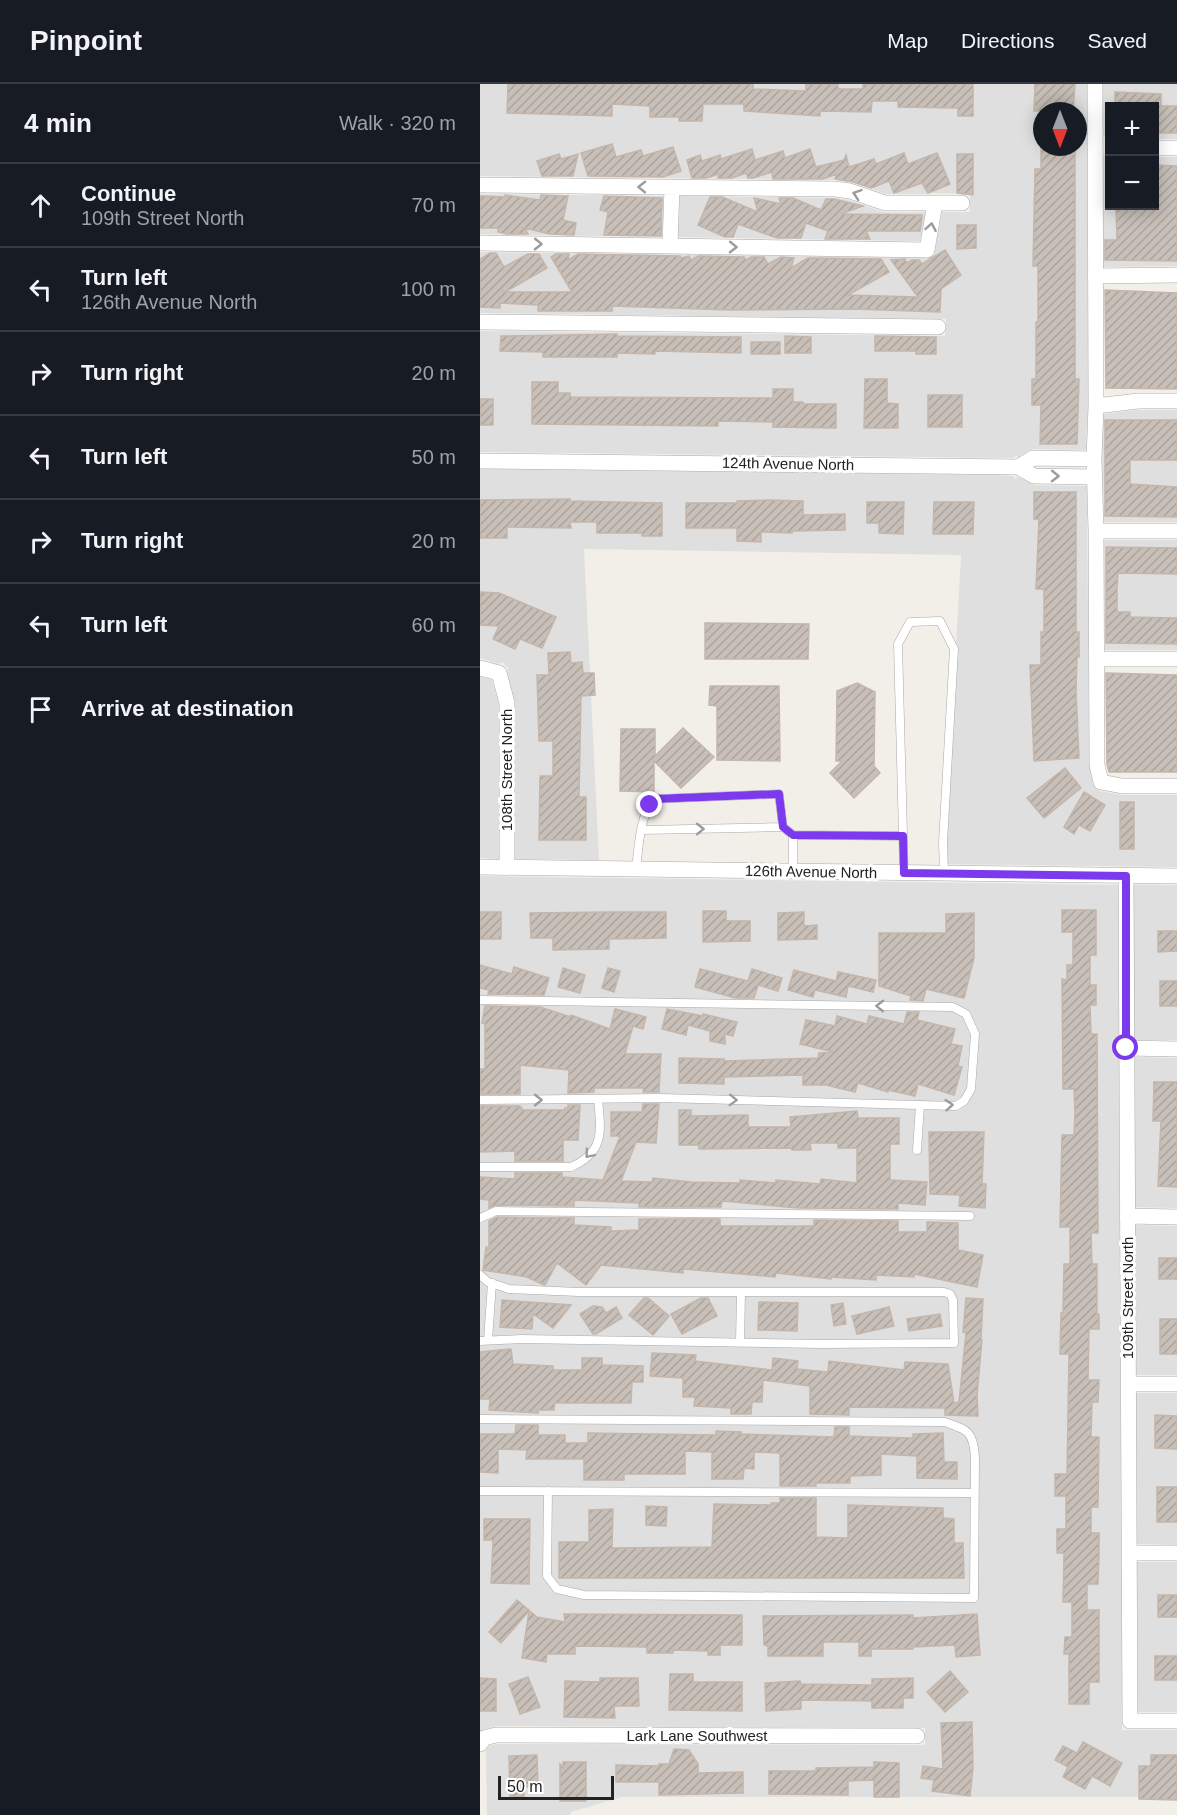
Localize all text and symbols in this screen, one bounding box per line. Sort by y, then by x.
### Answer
text: Pinpoint [30,25,142,56]
text: Map [887,29,928,52]
text: Directions [961,29,1054,52]
text: Saved [1087,29,1147,52]
north arrow [1033,102,1087,156]
map controls [1105,102,1159,210]
button: + [1105,102,1159,156]
text: 4 min [24,108,92,138]
text: Walk · 320 m [339,112,456,134]
button: − [1105,156,1159,210]
one-way arrow [638,180,647,193]
text: Continue [81,181,176,206]
one-way arrow [852,188,863,201]
icon: ahead [24,189,57,222]
text: 70 m [412,194,456,216]
text: 109th Street North [81,207,244,229]
one-way arrow [924,223,937,233]
one-way arrow [534,238,543,250]
one-way arrow [729,241,738,253]
text: Turn left [81,265,167,290]
icon: left [24,273,57,306]
text: 100 m [400,278,456,300]
text: 126th Avenue North [81,291,257,313]
icon: right [24,357,57,390]
text: Turn right [81,360,183,385]
text: 20 m [412,362,456,384]
icon: left [24,441,57,474]
text: Turn left [81,444,167,469]
text: 50 m [412,446,456,468]
street label: 124th Avenue North [722,454,854,473]
one-way arrow [1051,470,1060,482]
icon: right [24,525,57,558]
text: Turn right [81,528,183,553]
text: 20 m [412,530,456,552]
icon: left [24,609,57,642]
text: Turn left [81,612,167,637]
text: 60 m [412,614,456,636]
icon: arrive [24,693,57,726]
text: Arrive at destination [81,696,294,721]
street label: 108th Street North [498,709,515,831]
route end [636,791,662,817]
one-way arrow [696,823,705,835]
street label: 126th Avenue North [745,862,877,881]
one-way arrow [875,1000,884,1012]
route start [1112,1034,1138,1060]
one-way arrow [534,1094,543,1106]
one-way arrow [729,1094,738,1106]
one-way arrow [944,1099,954,1112]
one-way arrow [586,1147,597,1158]
street label: 109th Street North [1119,1237,1136,1359]
street label: Lark Lane Southwest [627,1727,768,1744]
scale bar [498,1773,614,1800]
text: 50 m [507,1778,543,1795]

